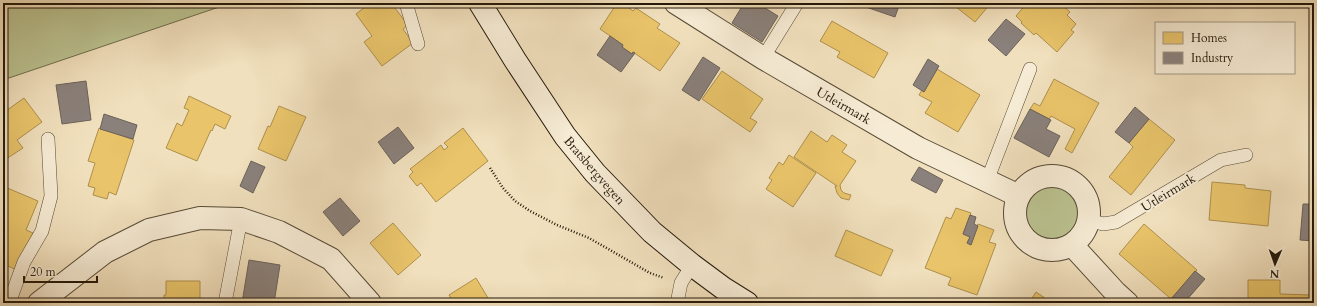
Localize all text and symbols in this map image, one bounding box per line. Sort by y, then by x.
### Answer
legend [1155,22,1295,74]
text: Homes [1191,30,1227,46]
text: Industry [1191,50,1234,66]
street label: Utleirmark [813,83,874,129]
street label: Bratsbergvegen [559,132,630,209]
street label: Utleirmark [1138,170,1199,216]
north arrow [1255,244,1295,284]
scale bar [24,258,97,284]
text: 20 m [30,264,57,280]
text: N [1269,266,1280,281]

